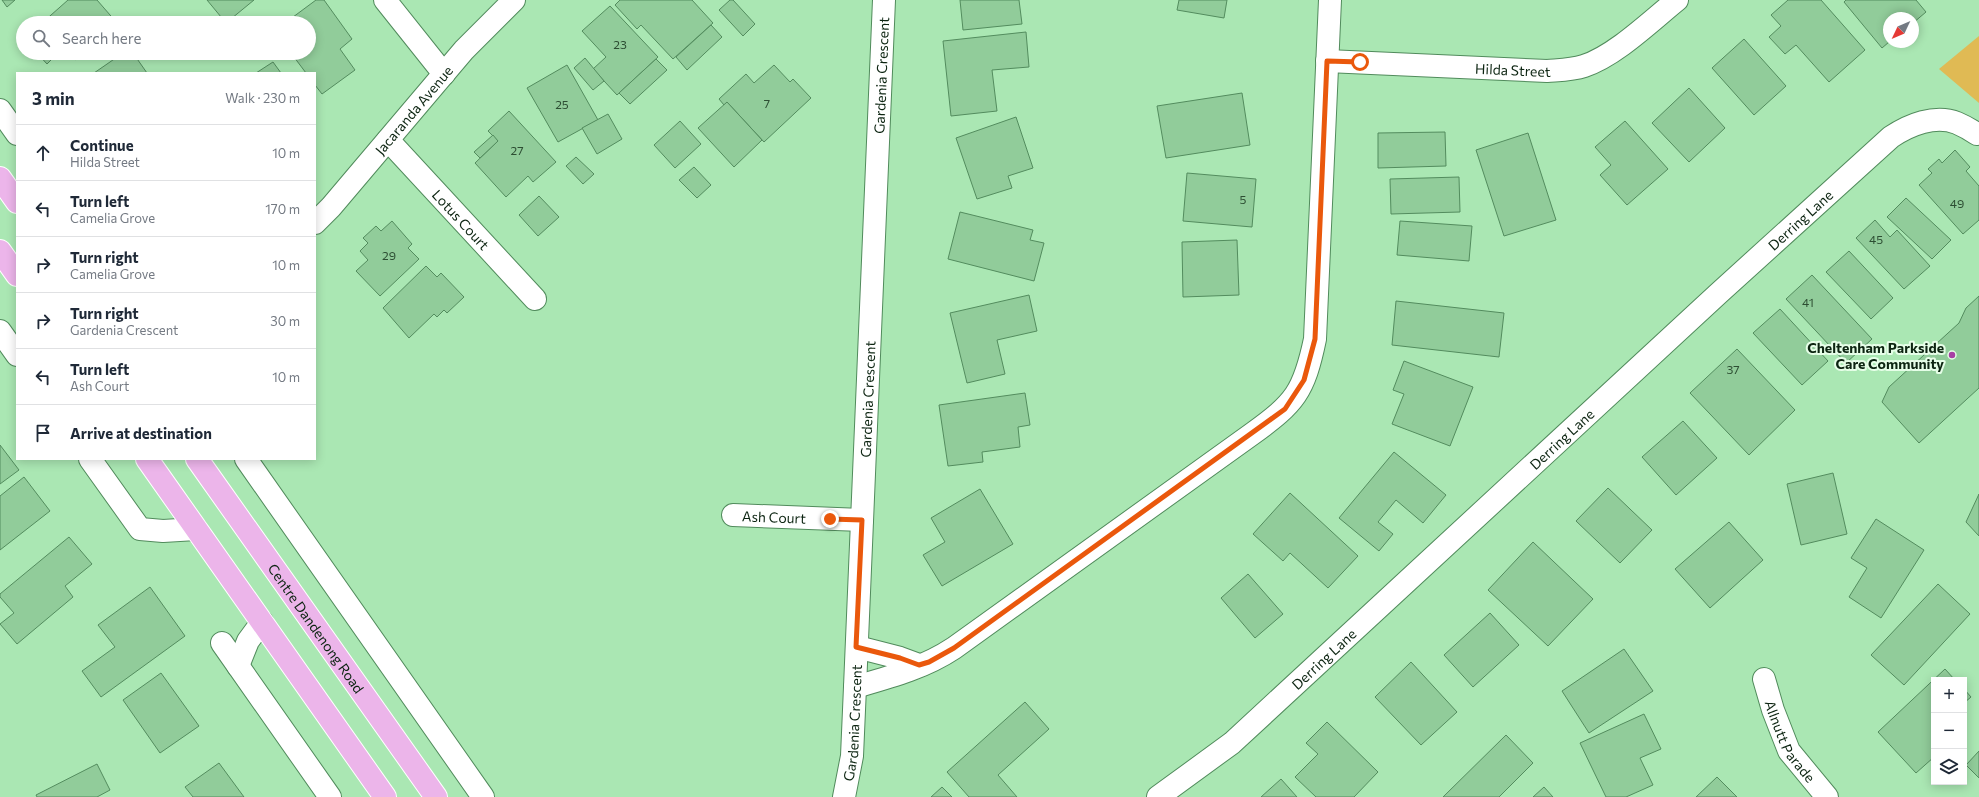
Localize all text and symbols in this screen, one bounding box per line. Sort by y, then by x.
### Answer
north arrow [1883,12,1919,48]
search box [16,16,316,60]
street label: Gardenia Crescent [870,16,892,134]
icon: search [30,27,52,49]
text: Search here [62,29,141,47]
house number: 23 [613,37,627,51]
route start [1351,53,1369,71]
street label: Hilda Street [1475,59,1551,80]
street label: Jacaranda Avenue [371,62,456,158]
text: 3 min [32,88,75,109]
text: Walk · 230 m [225,90,300,106]
house number: 7 [764,96,770,110]
house number: 25 [555,97,569,111]
text: Continue [70,136,134,154]
icon: ahead [32,142,54,164]
house number: 27 [511,143,523,157]
text: 10 m [272,145,300,161]
text: Hilda Street [70,154,140,170]
street label: Lotus Court [429,186,494,253]
street label: Derring Lane [1764,186,1836,253]
text: Turn left [70,192,129,210]
house number: 5 [1240,192,1247,206]
house number: 49 [1950,196,1964,210]
icon: left [32,198,54,220]
text: 170 m [265,201,300,217]
text: Camelia Grove [70,210,155,226]
house number: 45 [1869,232,1883,246]
text: Turn right [70,248,139,266]
house number: 29 [382,248,396,262]
icon: right [32,254,54,276]
text: 10 m [272,257,300,273]
text: Camelia Grove [70,266,155,282]
house number: 41 [1802,295,1814,309]
text: Turn right [70,304,139,322]
icon: right [32,310,54,332]
text: 30 m [270,313,300,329]
text: Gardenia Crescent [70,322,178,338]
place label: Cheltenham Parkside Care Community [1807,339,1944,372]
street label: Gardenia Crescent [856,340,878,458]
marker: Cheltenham Parkside Care Community [1947,350,1957,360]
text: Turn left [70,360,129,378]
house number: 37 [1726,362,1740,376]
icon: left [32,366,54,388]
text: 10 m [272,369,300,385]
text: Ash Court [70,378,129,394]
street label: Derring Lane [1526,405,1597,473]
icon: arrive [32,422,54,444]
text: Arrive at destination [70,424,212,442]
street label: Ash Court [742,507,806,526]
route end [821,510,839,528]
street label: Centre Dandenong Road [265,560,368,696]
street label: Derring Lane [1288,625,1359,693]
street label: Gardenia Crescent [839,664,864,782]
map controls [1931,677,1967,785]
button: + [1931,677,1967,713]
street label: Allnutt Parade [1762,698,1819,785]
button: − [1931,713,1967,749]
button: layers [1931,749,1967,785]

